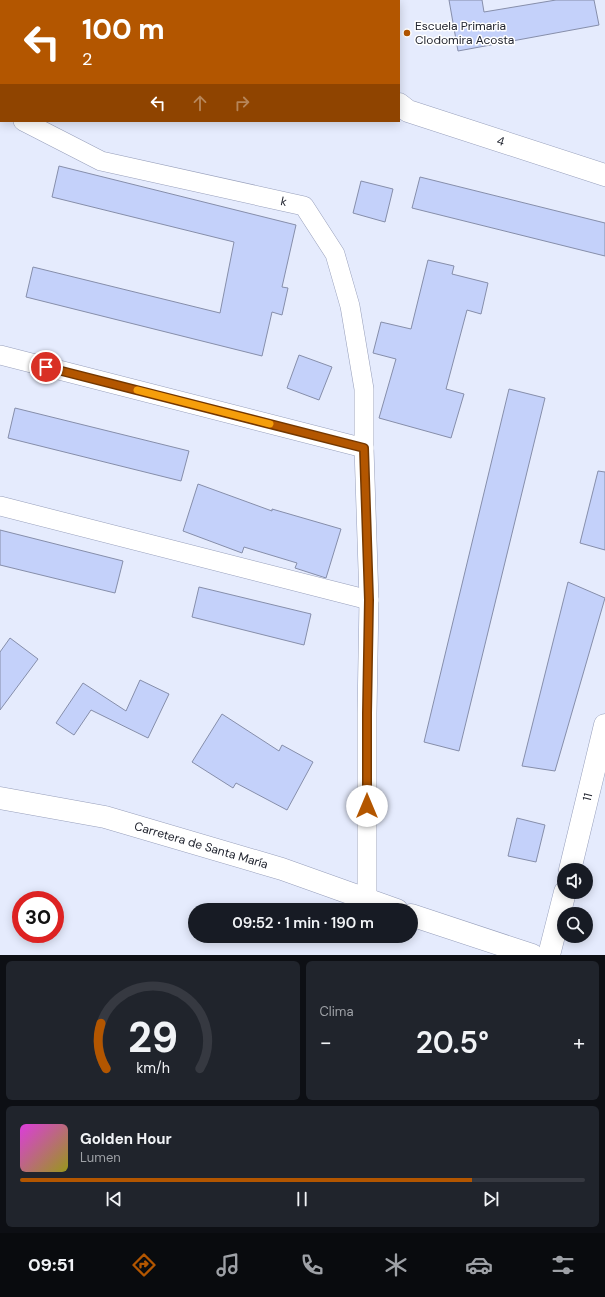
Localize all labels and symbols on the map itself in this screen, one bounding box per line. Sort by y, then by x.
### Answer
place label: Escuela Primaria Clodomira Acosta [415,18,514,48]
marker: Escuela Primaria Clodomira Acosta [402,28,412,38]
street label: 4 [495,132,507,150]
street label: k [279,193,289,210]
pin [29,350,63,384]
position arrow [346,785,388,827]
street label: 11 [579,792,596,803]
street label: Carretera de Santa María [132,818,270,872]
speed limit sign: 30 [12,891,64,943]

